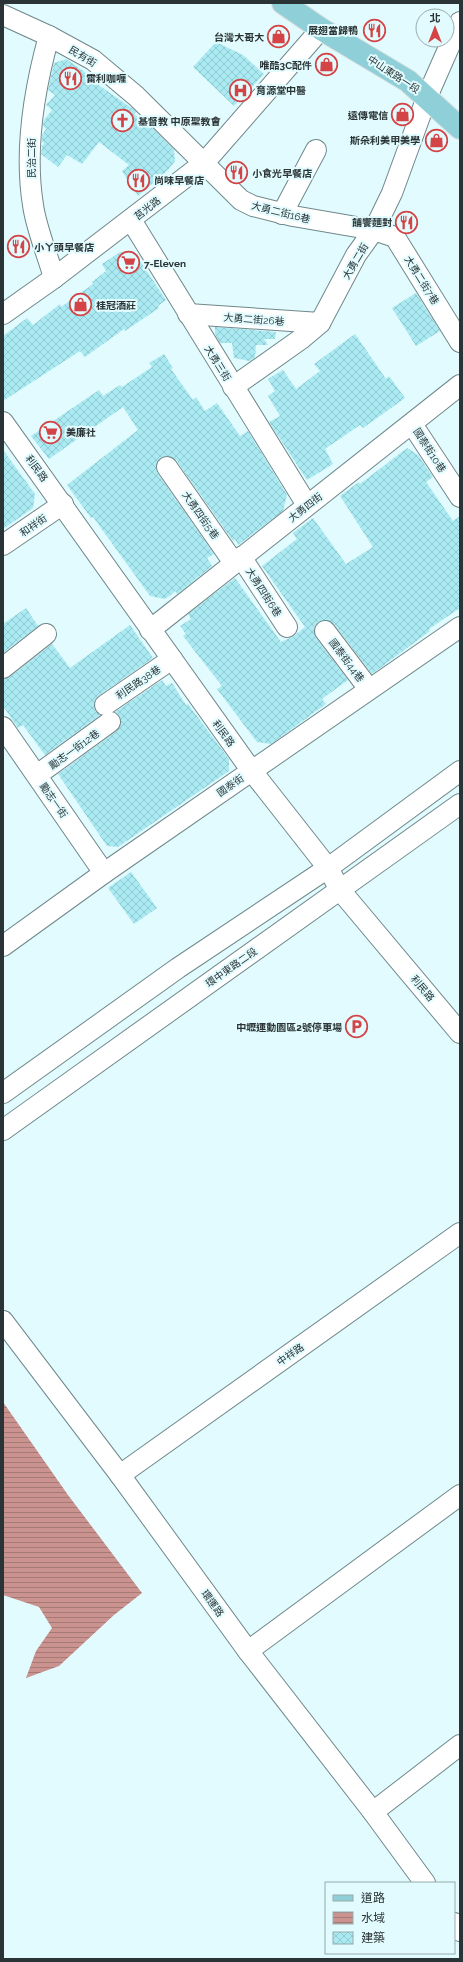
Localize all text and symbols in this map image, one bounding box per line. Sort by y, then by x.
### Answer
north arrow [415,8,455,48]
text: 北 [430,12,441,25]
restaurant icon: 展翅當歸鴨 [361,17,387,43]
shop icon: 台灣大哥大 [266,24,292,50]
place label: 展翅當歸鴨 [308,25,358,36]
place label: 台灣大哥大 [214,32,264,43]
street label: 民有街 [67,44,98,69]
shop icon: 唯酷3C配件 [314,52,340,78]
street label: 中山東路一段 [366,53,422,95]
place label: 唯酷3C配件 [260,60,312,71]
restaurant icon: 雷利咖喱 [58,65,84,91]
place label: 雷利咖喱 [86,73,126,84]
hospital icon: 育源堂中醫 [227,77,253,103]
place label: 育源堂中醫 [256,85,306,96]
shop icon: 遠傳電信 [390,102,416,128]
church icon: 基督教 中原聖教會 [110,108,136,134]
place label: 遠傳電信 [348,110,388,121]
place label: 基督教 中原聖教會 [138,116,221,127]
shop icon: 斯朵利美甲美學 [423,127,449,153]
place label: 斯朵利美甲美學 [350,135,420,146]
street label: 民治二街 [26,138,37,178]
restaurant icon: 小食光早餐店 [224,160,250,186]
restaurant icon: 尚味早餐店 [126,167,152,193]
place label: 小食光早餐店 [252,168,312,179]
place label: 尚味早餐店 [154,175,204,186]
street label: 莒光路 [132,195,163,222]
street label: 大勇二街16巷 [250,200,311,225]
restaurant icon: 餔饗麵對 [394,209,420,235]
place label: 餔饗麵對 [352,217,392,228]
restaurant icon: 小ㄚ頭早餐店 [6,234,32,260]
street label: 大勇二街 [340,241,370,281]
place label: 小ㄚ頭早餐店 [34,242,94,253]
supermarket icon: 7-Eleven [115,250,141,276]
street label: 大勇二街7巷 [402,254,441,307]
place label: 7-Eleven [144,258,186,269]
shop icon: 桂冠酒莊 [68,292,94,318]
place label: 桂冠酒莊 [96,300,136,311]
street label: 大勇二街26巷 [223,312,285,327]
street label: 大勇三街 [202,343,233,383]
supermarket icon: 美廉社 [38,419,64,445]
street label: 國泰街10巷 [411,426,448,474]
place label: 美廉社 [66,427,96,438]
street label: 利民路 [23,453,50,484]
street label: 大勇四街5巷 [180,489,221,541]
street label: 大勇四街 [286,491,324,524]
street label: 和祥街 [18,512,49,539]
street label: 大勇四街6巷 [244,566,283,619]
street label: 國泰街44巷 [327,637,366,684]
street label: 利民路38巷 [114,664,163,701]
street label: 利民路 [210,718,237,749]
street label: 勵志一街12巷 [47,727,102,771]
street label: 國泰街 [215,772,246,799]
street label: 勵志一街 [38,781,70,820]
street label: 環中東路二段 [204,946,259,989]
street label: 利民路 [409,973,436,1003]
parking icon: 中壢運動園區2號停車場 [344,1014,370,1040]
place label: 中壢運動園區2號停車場 [236,1022,342,1033]
street label: 中祥路 [275,1341,306,1368]
street label: 環運路 [199,1588,226,1619]
legend [325,1882,455,1954]
text: 道路 [361,1891,385,1905]
text: 水域 [361,1911,385,1925]
text: 建築 [361,1931,385,1945]

